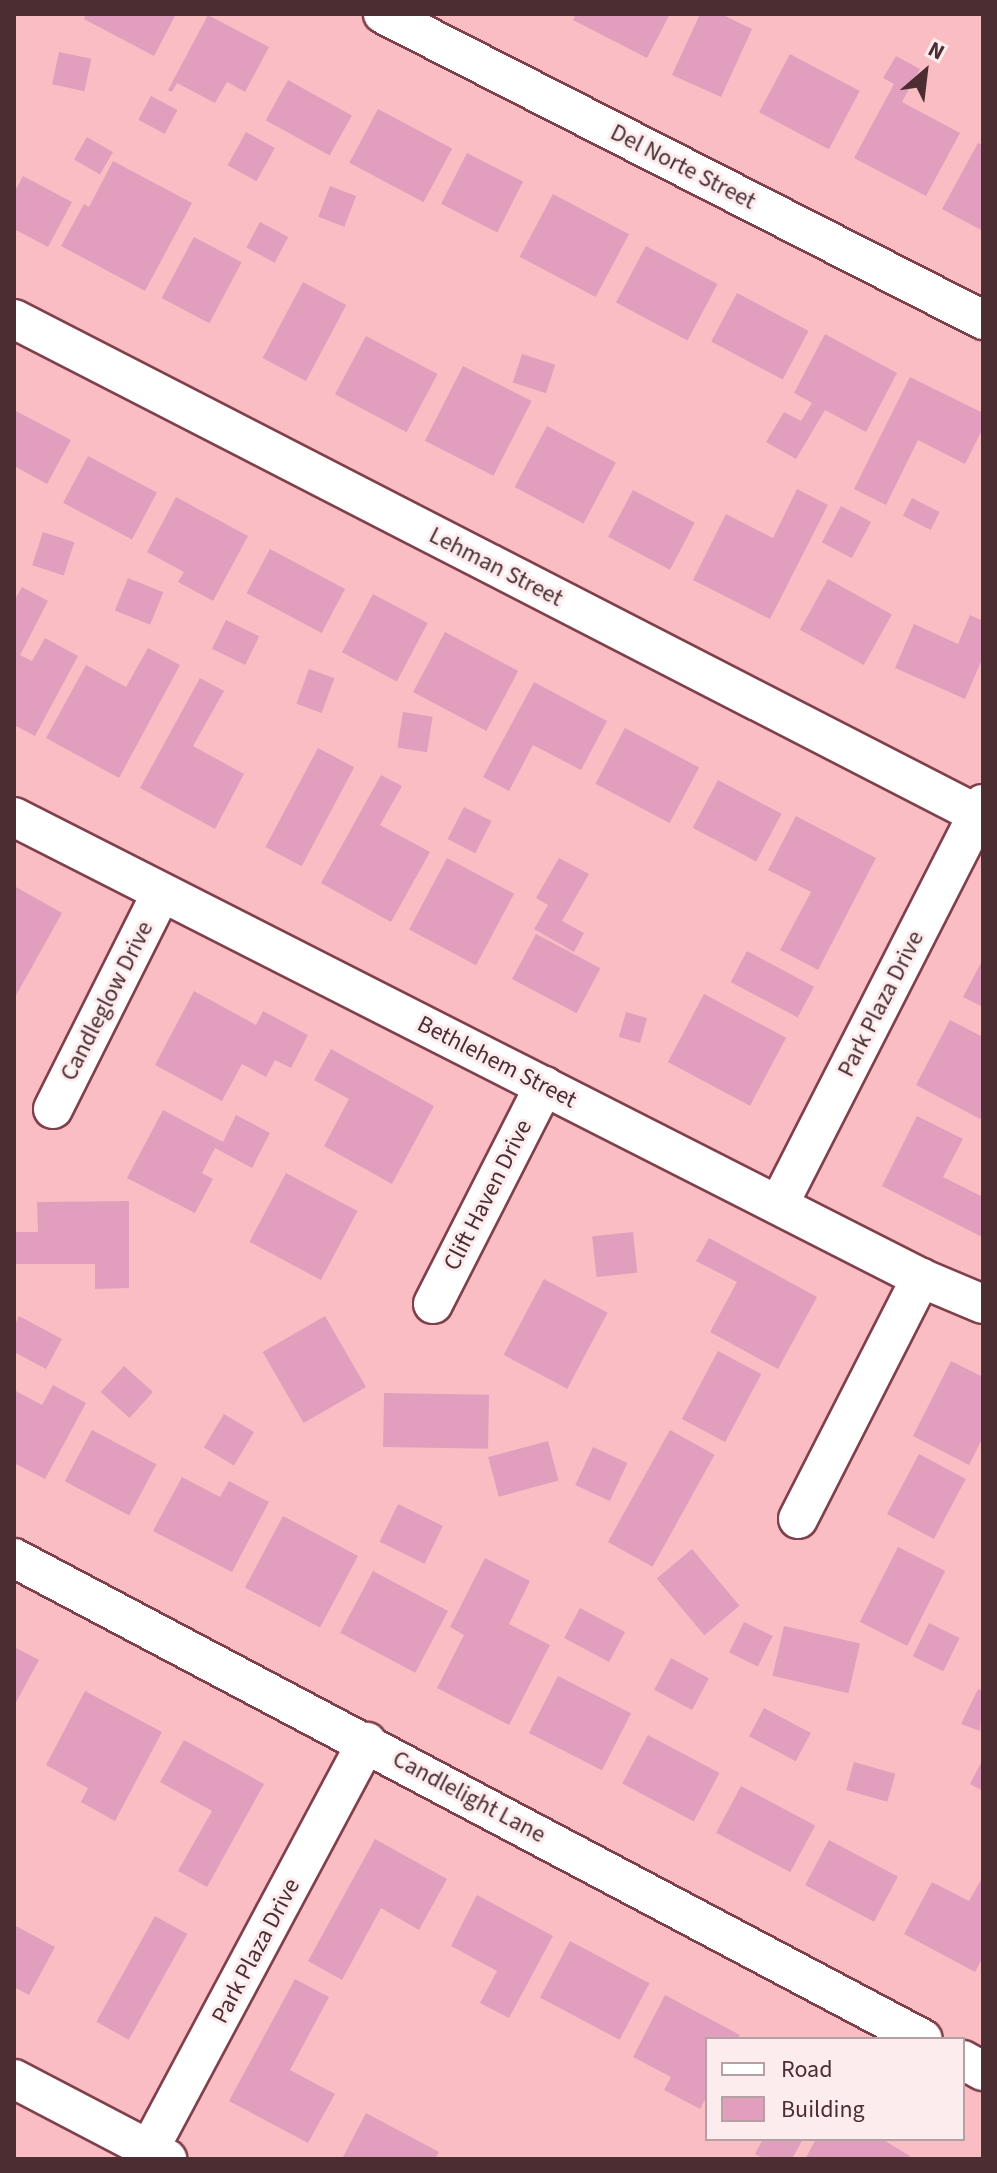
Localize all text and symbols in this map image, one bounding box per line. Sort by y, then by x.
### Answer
north arrow [885,32,965,112]
text: N [922,33,950,68]
street label: Del Norte Street [606,118,760,216]
street label: Lehman Street [424,521,568,613]
street label: Candleglow Drive [54,916,160,1086]
street label: Park Plaza Drive [832,926,930,1082]
street label: Bethlehem Street [413,1010,581,1114]
street label: Clift Haven Drive [438,1115,538,1275]
street label: Candlelight Lane [388,1745,550,1849]
street label: Park Plaza Drive [206,1874,306,2028]
legend [705,2037,965,2141]
text: Road [781,2052,833,2087]
text: Building [781,2092,865,2127]

